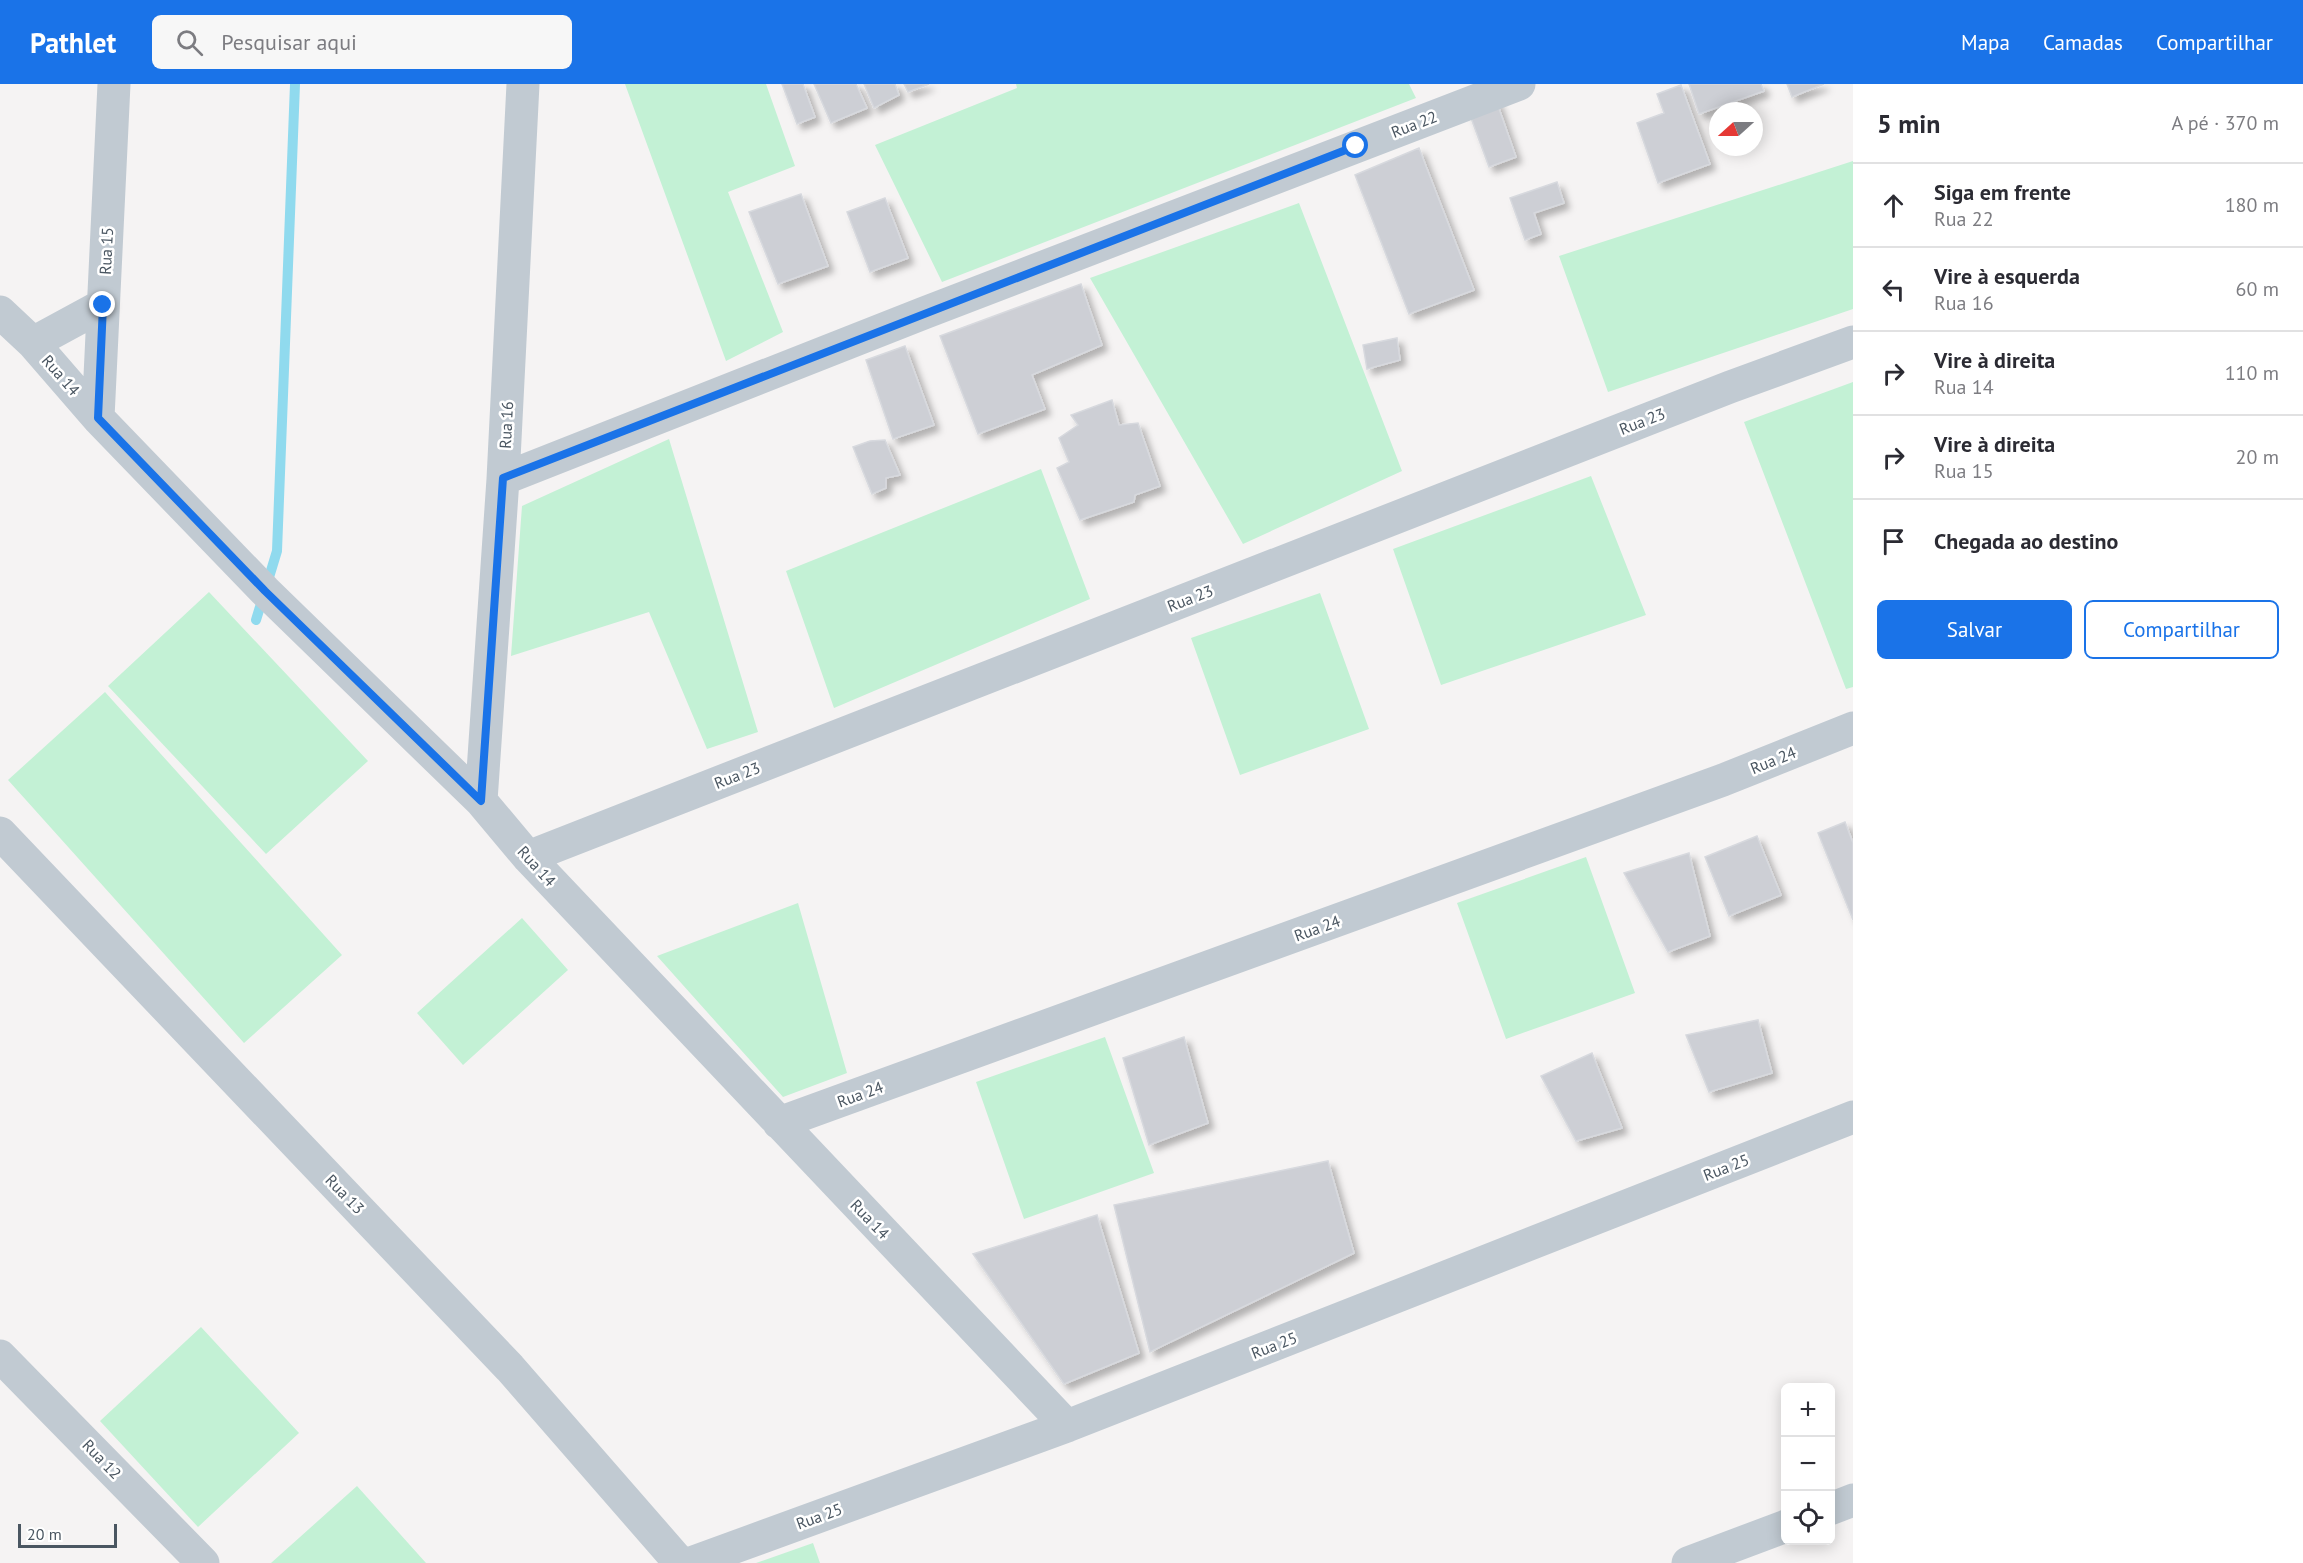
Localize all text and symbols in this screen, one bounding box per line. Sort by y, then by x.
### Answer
search box [152,15,572,69]
text: Pathlet [30,24,116,61]
icon: search [173,26,206,59]
text: Pesquisar aqui [221,28,357,56]
text: Mapa [1961,29,2010,56]
text: Camadas [2043,29,2123,56]
text: Compartilhar [2156,29,2273,56]
north arrow [1709,102,1763,156]
street label: Rua 22 [1388,106,1440,142]
text: 5 min [1877,107,1940,140]
text: A pé · 370 m [2172,110,2279,136]
route start [1342,132,1368,158]
text: Siga em frente [1934,178,2071,206]
icon: ahead [1877,189,1910,222]
text: 180 m [2225,192,2279,218]
text: Rua 22 [1934,206,1994,232]
street label: Rua 15 [95,227,117,275]
text: Vire à esquerda [1934,262,2080,290]
icon: left [1877,273,1910,306]
text: 60 m [2236,276,2279,302]
text: Rua 16 [1934,290,1994,316]
route end [89,291,115,317]
text: Vire à direita [1934,346,2055,374]
street label: Rua 14 [38,350,84,400]
icon: right [1877,357,1910,390]
text: 110 m [2225,360,2279,386]
text: Rua 14 [1934,374,1994,400]
street label: Rua 16 [495,401,517,449]
street label: Rua 23 [1616,403,1668,439]
text: Vire à direita [1934,430,2055,458]
icon: right [1877,441,1910,474]
text: 20 m [2236,444,2279,470]
text: Rua 15 [1934,458,1994,484]
icon: arrive [1877,525,1910,558]
text: Chegada ao destino [1934,527,2118,555]
street label: Rua 23 [1164,580,1216,616]
button: Salvar [1877,600,2072,659]
button: Compartilhar [2084,600,2279,659]
street label: Rua 24 [1747,742,1799,778]
street label: Rua 23 [711,757,763,793]
street label: Rua 14 [514,842,561,891]
street label: Rua 24 [1291,910,1343,946]
street label: Rua 24 [834,1076,886,1112]
street label: Rua 25 [1700,1149,1752,1185]
street label: Rua 13 [321,1170,369,1218]
street label: Rua 14 [846,1195,894,1243]
street label: Rua 25 [1248,1327,1300,1363]
map controls [1781,1383,1835,1545]
button: + [1781,1383,1835,1437]
street label: Rua 12 [78,1435,126,1483]
button: − [1781,1437,1835,1491]
button: locate [1781,1491,1835,1545]
street label: Rua 25 [793,1498,845,1534]
scale bar [18,1521,117,1548]
text: 20 m [27,1524,62,1544]

